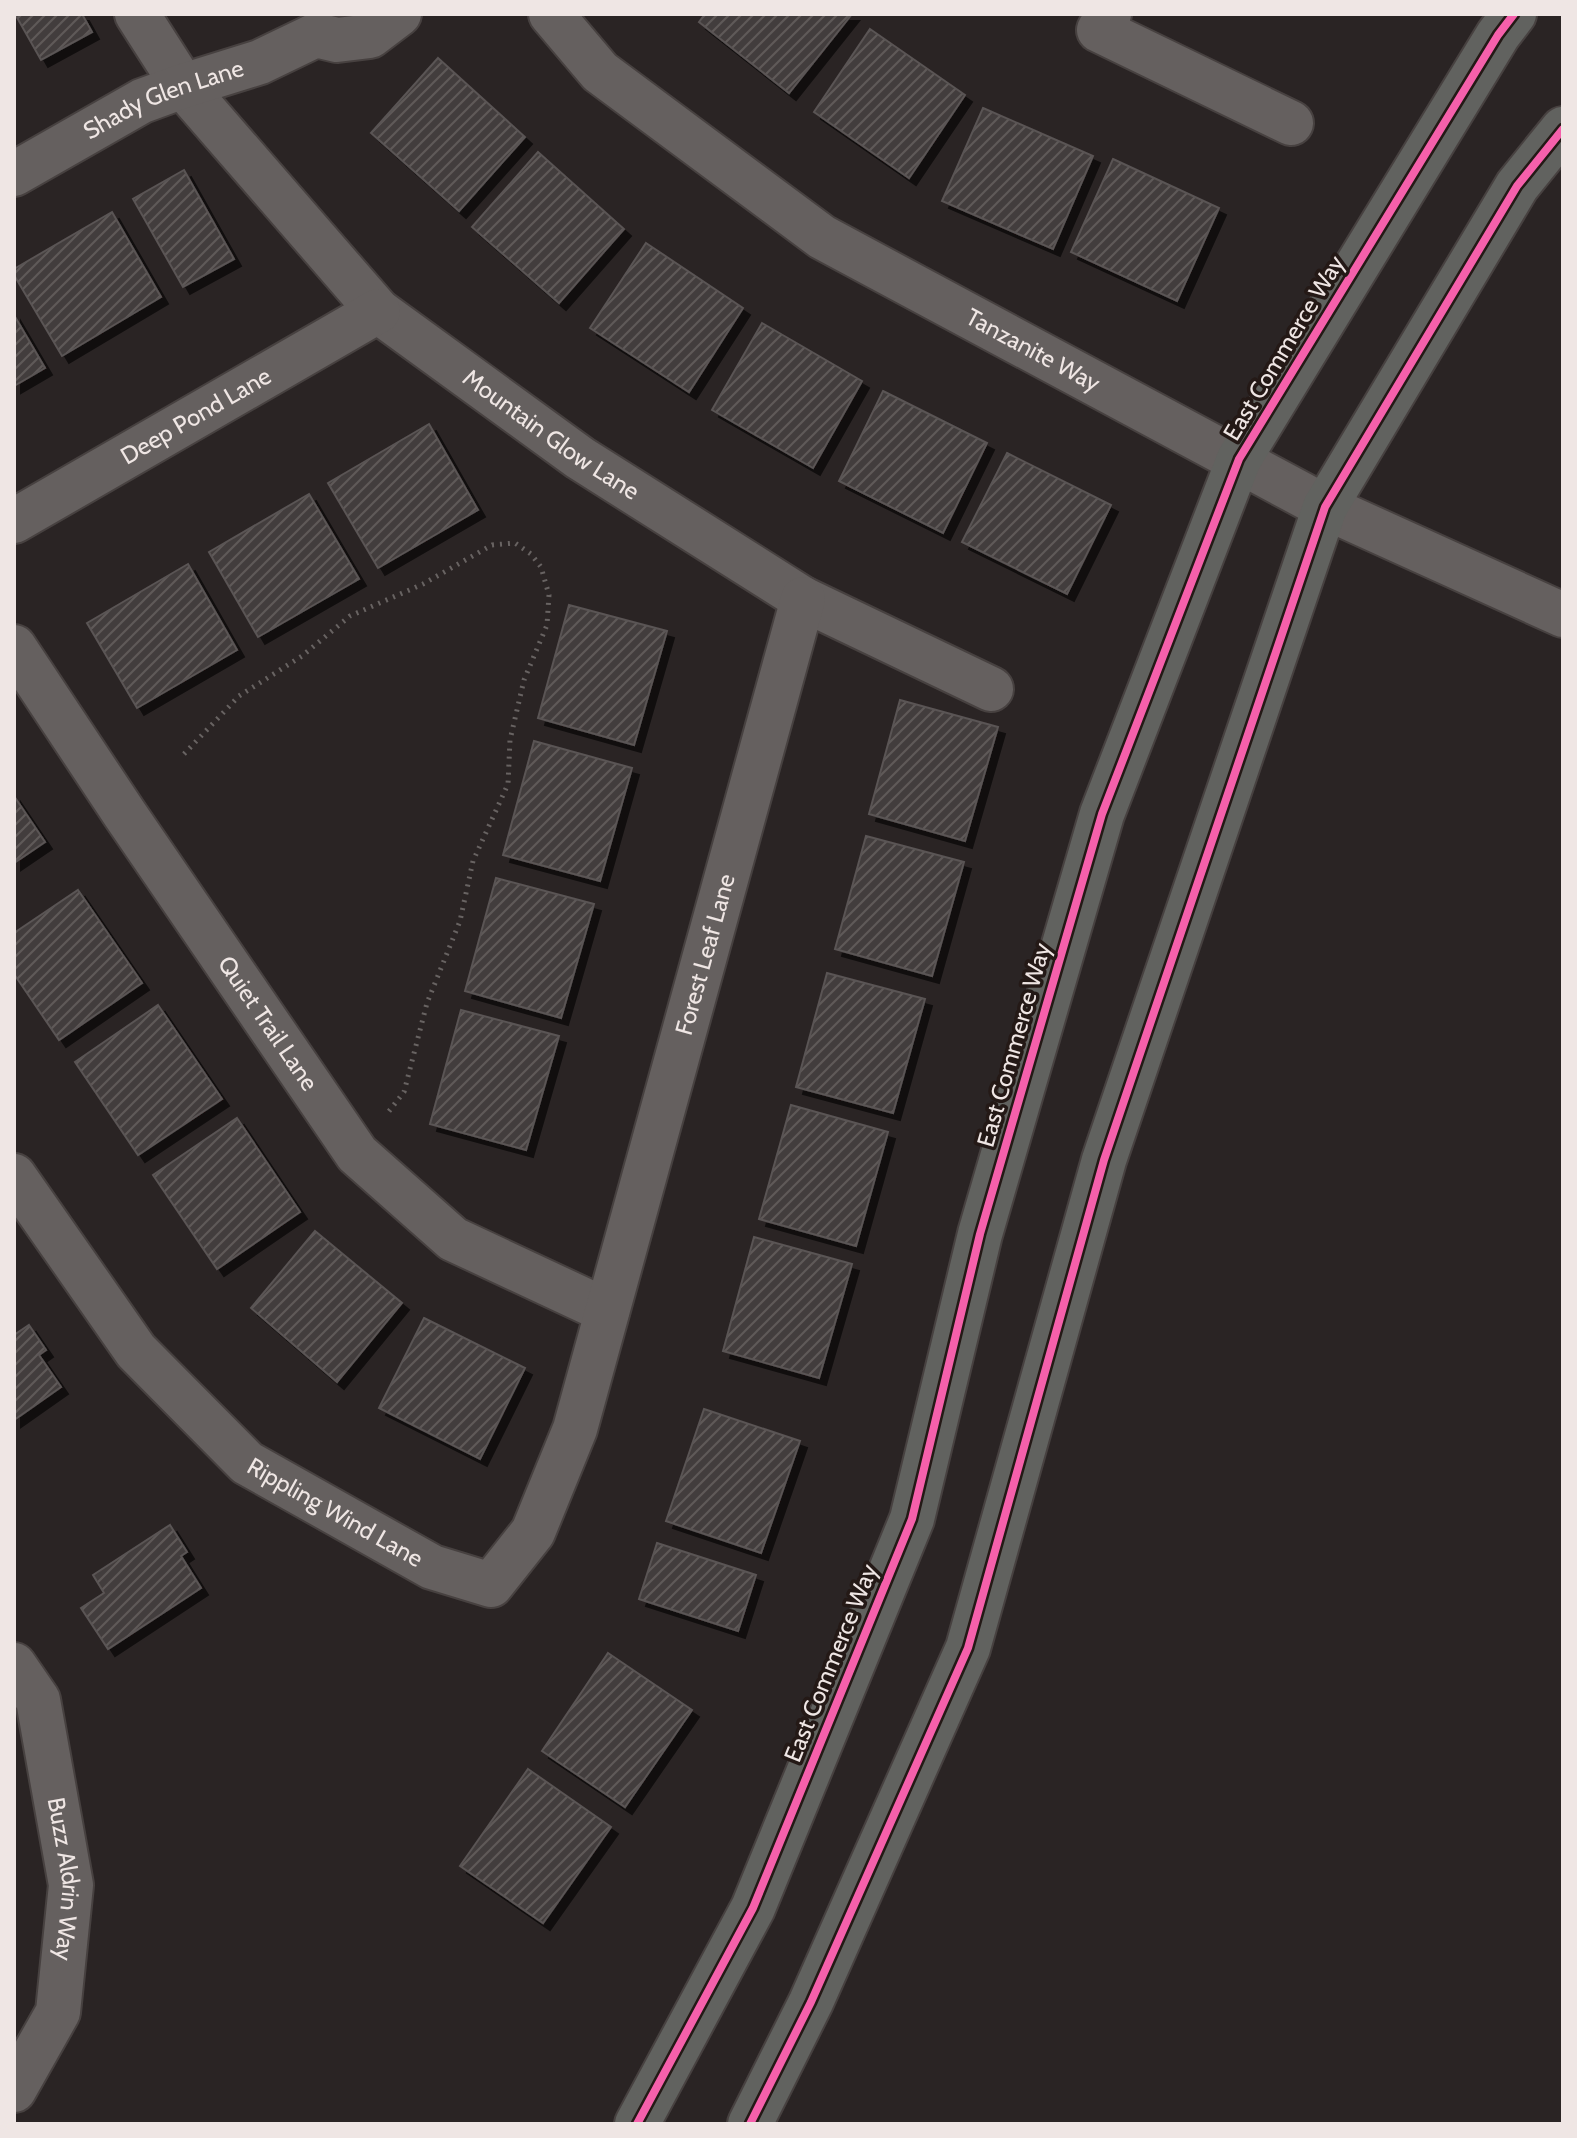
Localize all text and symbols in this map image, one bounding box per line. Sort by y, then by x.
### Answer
street label: Shady Glen Lane [78,53,247,145]
street label: East Commerce Way [1217,250,1350,446]
street label: Tanzanite Way [961,302,1105,398]
street label: Deep Pond Lane [115,361,276,470]
street label: Mountain Glow Lane [458,363,645,506]
street label: Forest Leaf Lane [669,870,741,1038]
street label: East Commerce Way [971,940,1057,1150]
street label: Quiet Trail Lane [212,950,324,1096]
street label: Rippling Wind Lane [242,1451,428,1573]
street label: East Commerce Way [778,1560,883,1766]
street label: Buzz Aldrin Way [42,1795,86,1962]

